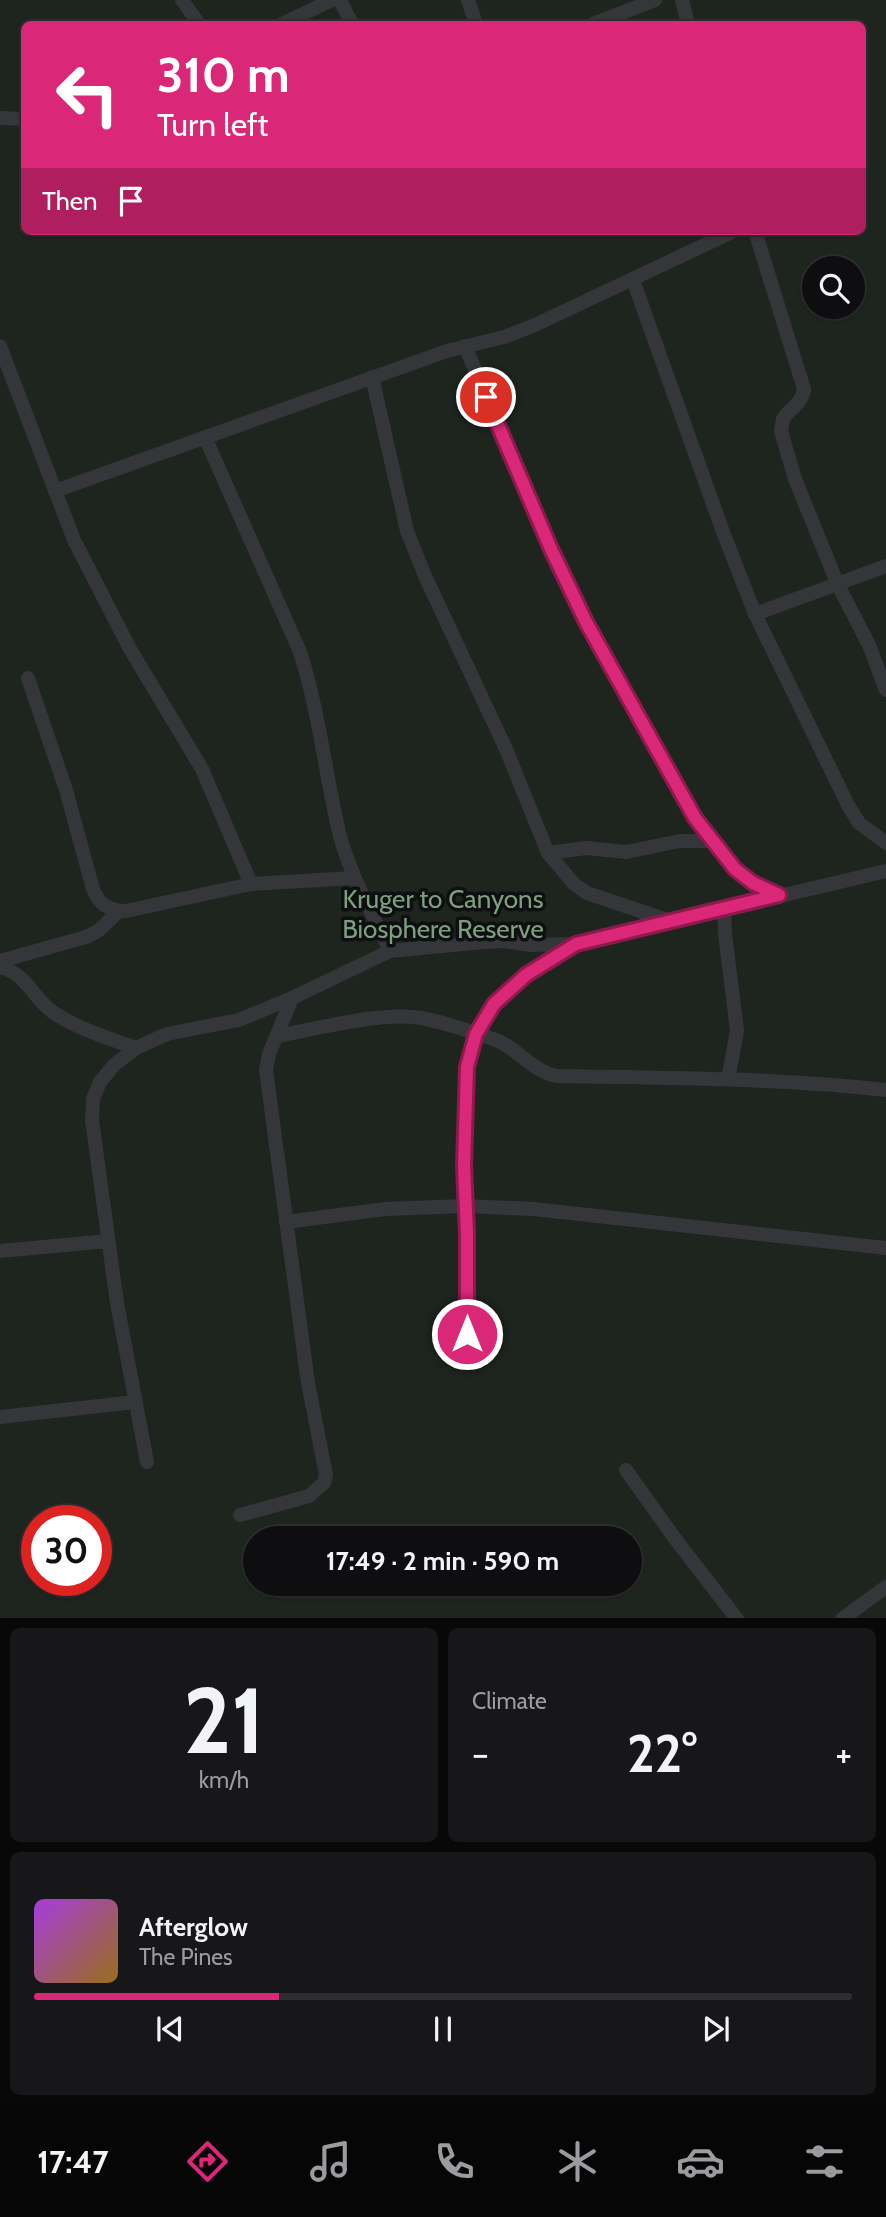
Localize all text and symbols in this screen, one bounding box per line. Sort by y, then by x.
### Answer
text: 310 m [157,45,290,104]
icon: left [42,49,133,140]
text: Turn left [157,105,268,144]
icon: arrive [112,182,150,220]
text: Then [42,185,98,217]
map controls [802,256,865,319]
button: search [802,256,865,319]
pin [456,367,516,427]
icon: arrive [467,378,505,416]
park label: Kruger to Canyons Biosphere Reserve [342,883,544,945]
position arrow [430,1297,504,1371]
speed limit sign: 30 [21,1505,112,1596]
text: 17:49 · 2 min · 590 m [326,1545,559,1577]
text: 21 [183,1665,265,1776]
text: Climate [472,1687,547,1715]
text: 22° [627,1722,697,1785]
text: − [472,1730,489,1777]
text: + [835,1730,852,1777]
text: km/h [199,1766,249,1794]
text: Afterglow [139,1911,248,1943]
text: The Pines [139,1943,233,1971]
icon: previous [151,2010,189,2048]
icon: pause [424,2010,462,2048]
icon: next [697,2010,735,2048]
icon: directions [183,2137,232,2186]
icon: music [306,2137,355,2186]
icon: phone [430,2137,479,2186]
icon: climate [553,2137,602,2186]
icon: car [676,2137,725,2186]
icon: filters [800,2137,849,2186]
text: 17:47 [37,2142,109,2181]

